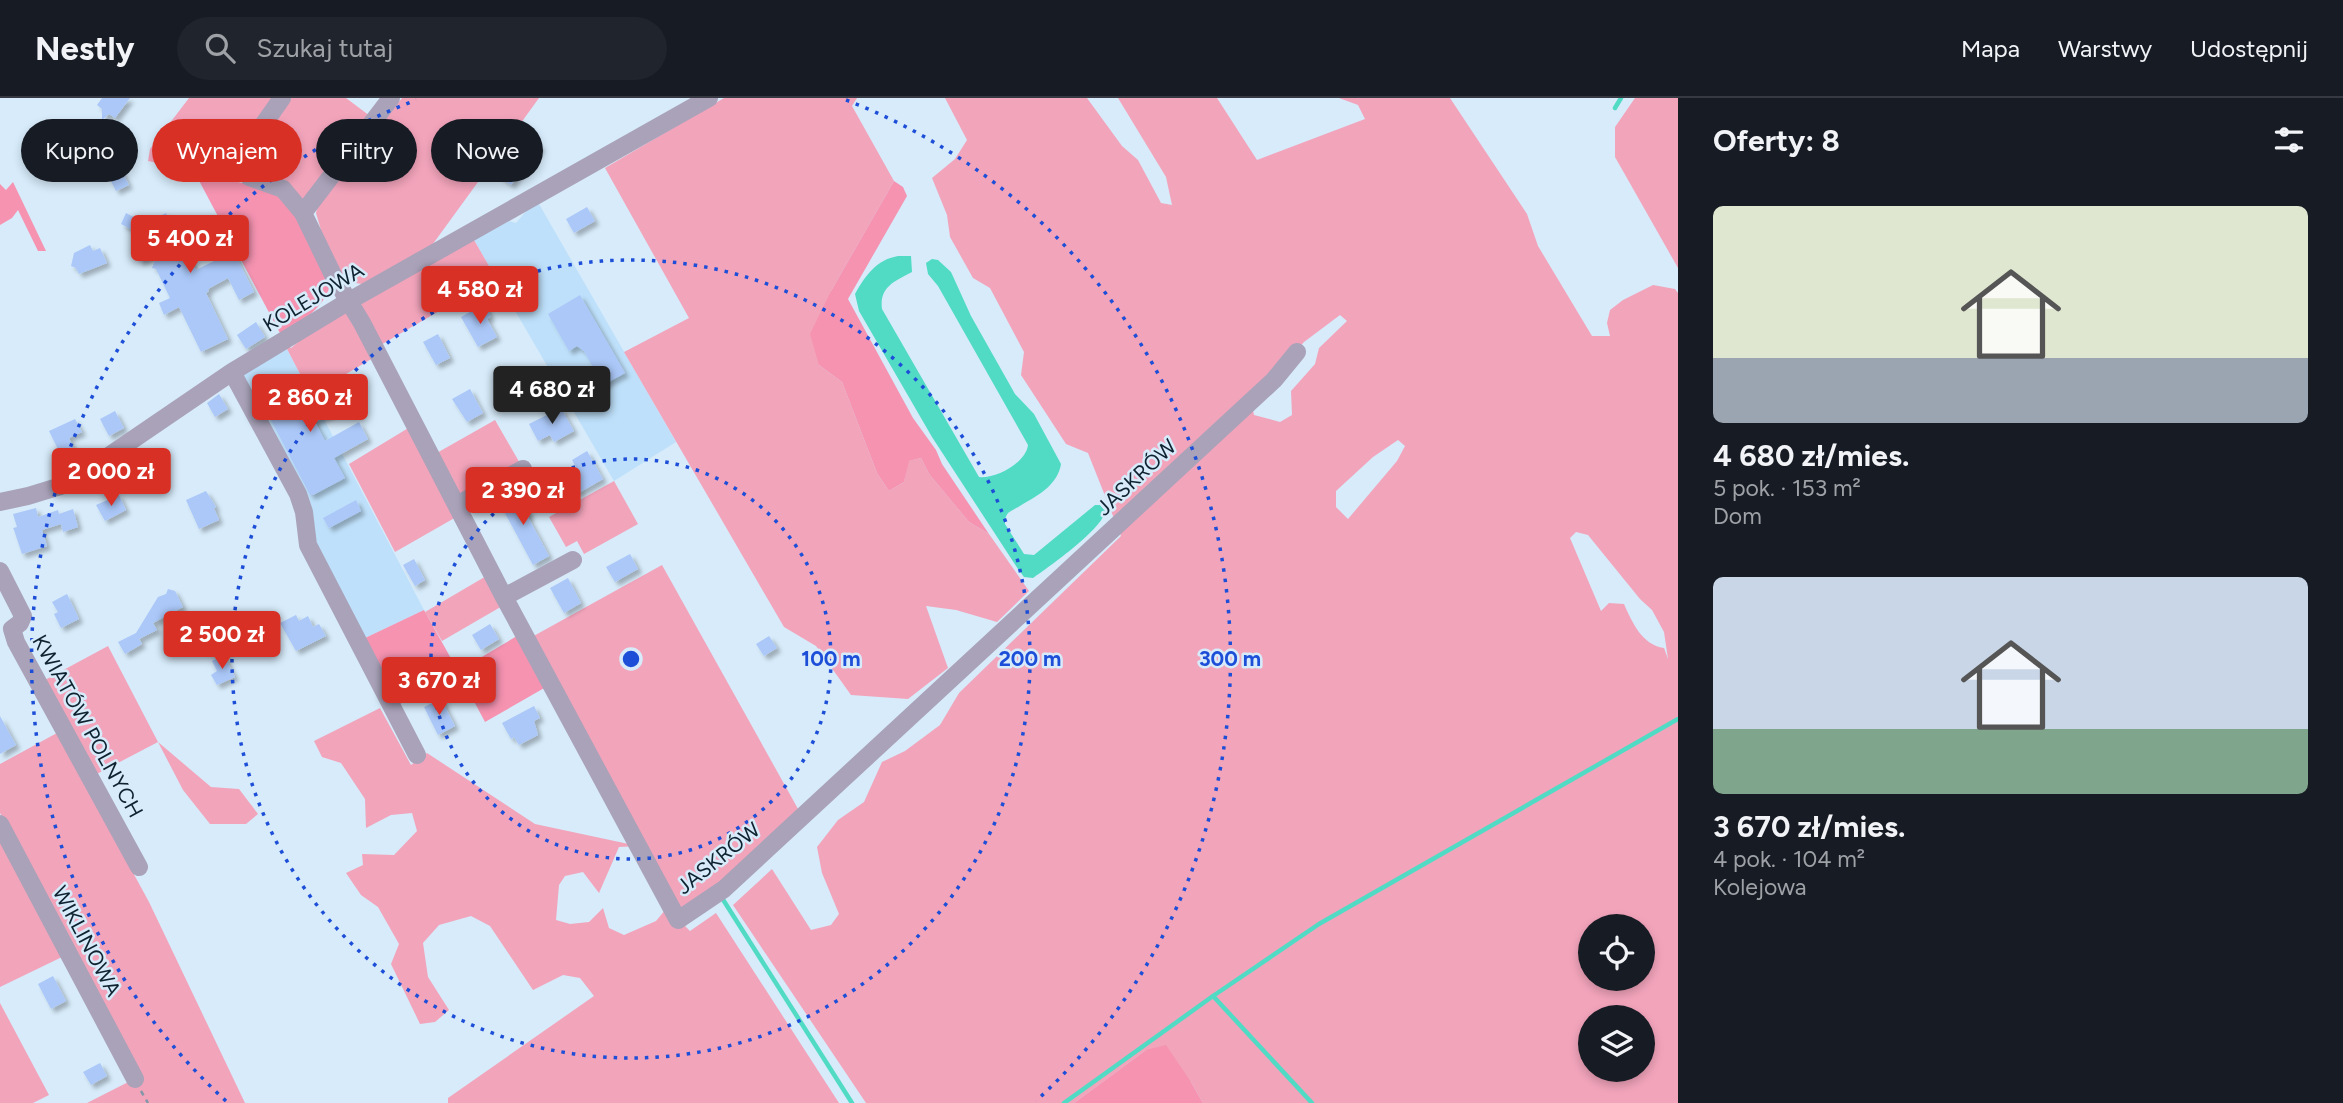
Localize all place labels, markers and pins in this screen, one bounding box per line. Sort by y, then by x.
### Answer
pin: 5 400 zł [118,216,262,275]
pin: 4 580 zł [408,266,552,326]
pin: 4 680 zł [480,366,624,426]
pin: 2 860 zł [238,374,382,434]
pin: 2 000 zł [39,448,183,508]
pin: 2 390 zł [451,468,595,527]
pin: 2 500 zł [150,612,294,671]
centre of rings [619,647,643,671]
pin: 3 670 zł [367,658,511,717]

